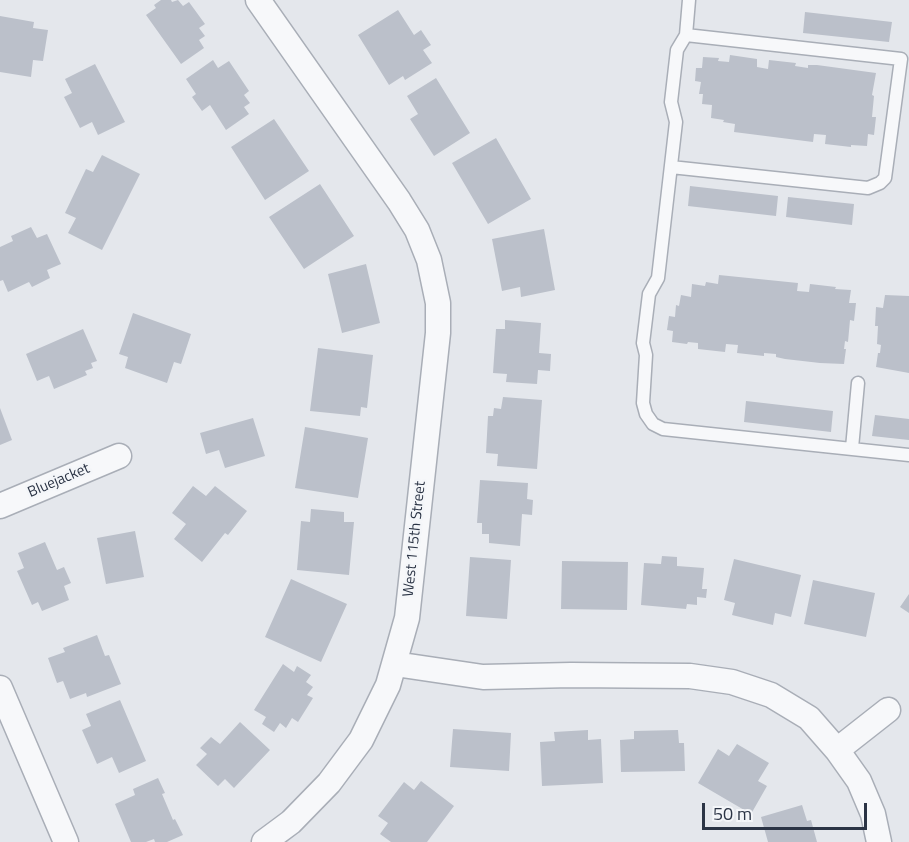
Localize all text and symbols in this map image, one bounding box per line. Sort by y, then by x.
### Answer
street label: Bluejacket [25,460,93,502]
street label: West 115th Street [400,480,430,598]
scale bar [705,791,870,829]
text: 50 m [713,800,752,827]

